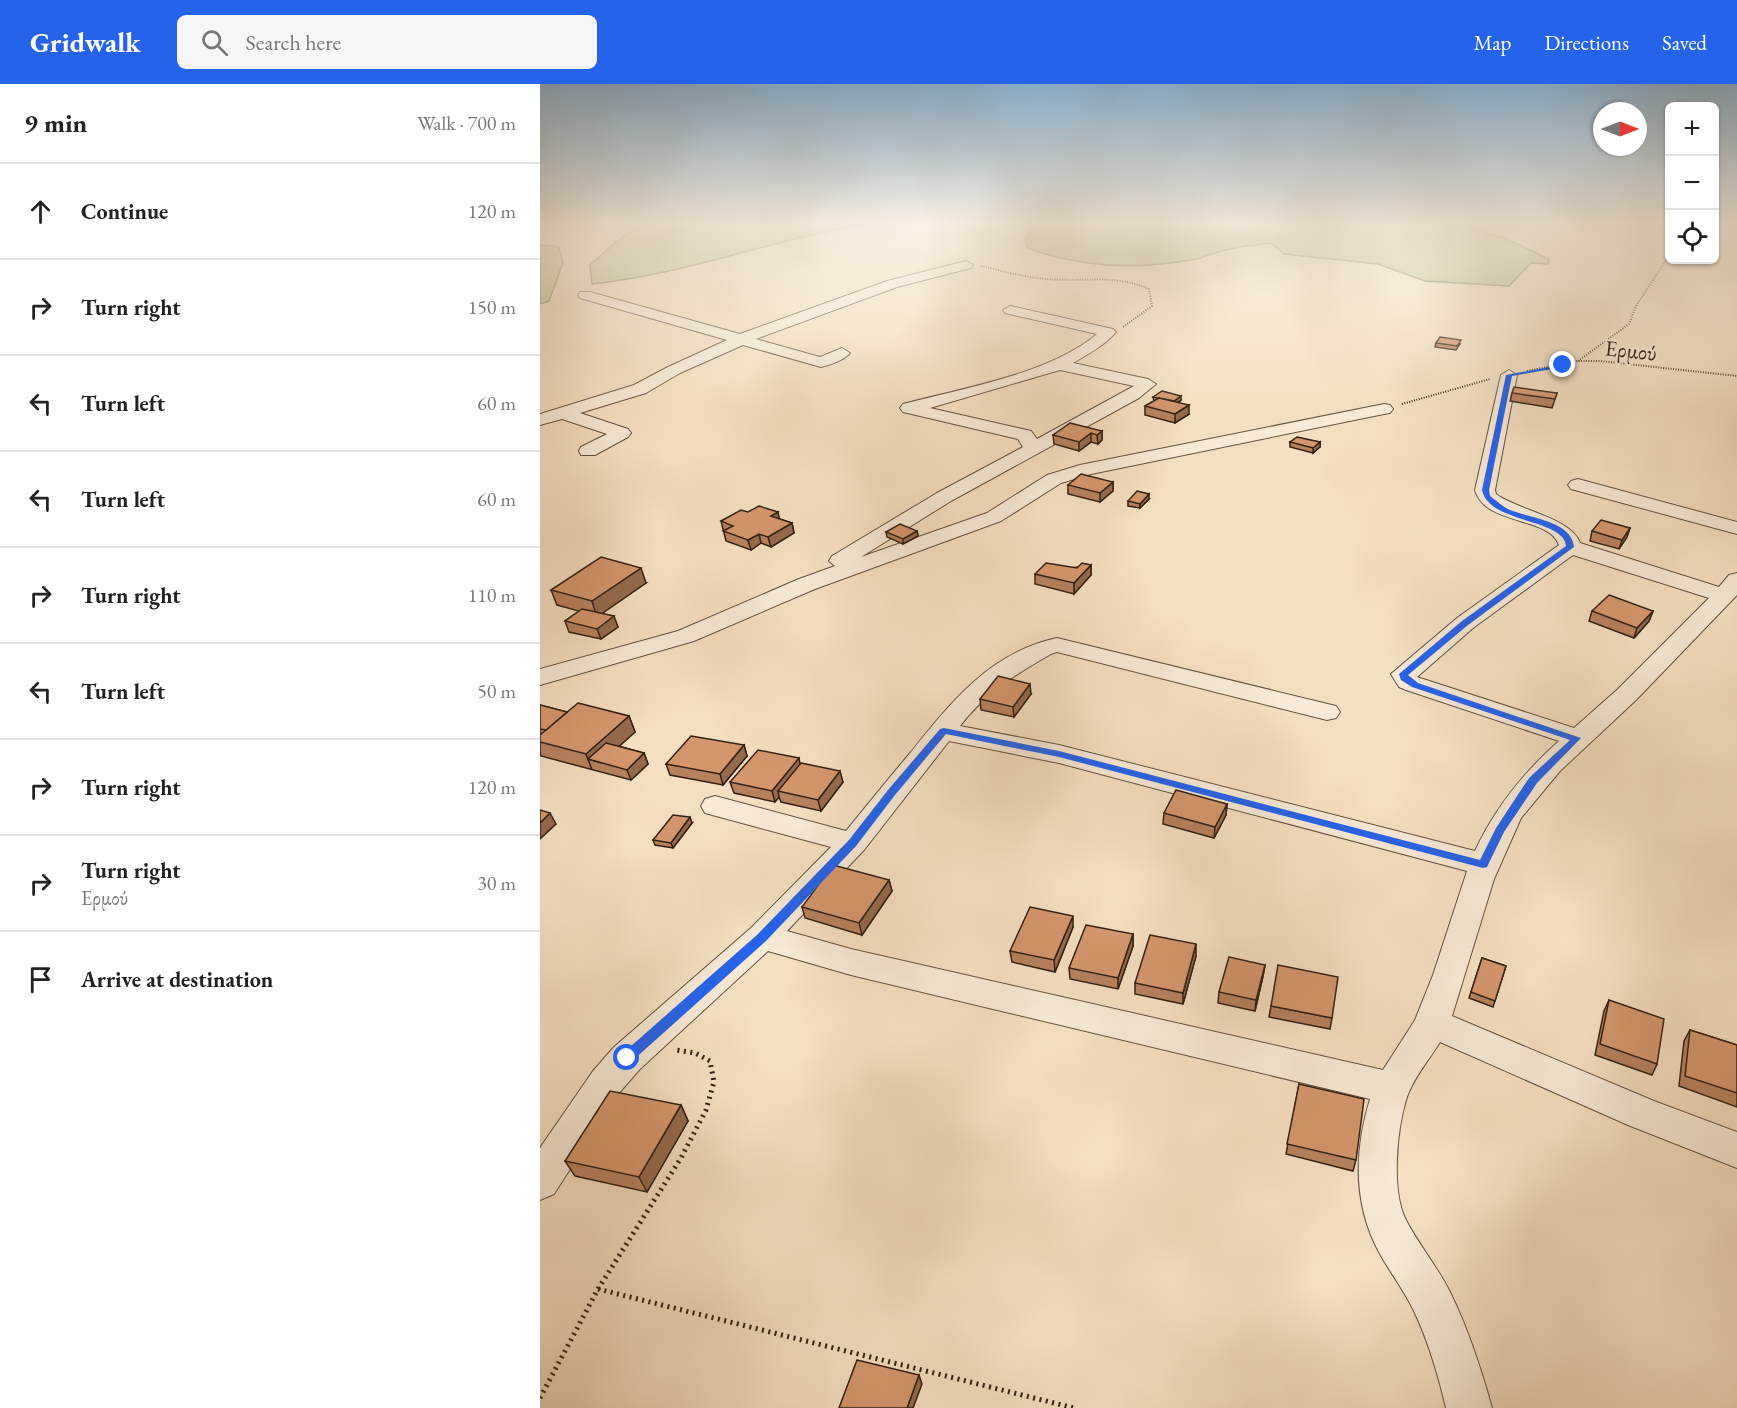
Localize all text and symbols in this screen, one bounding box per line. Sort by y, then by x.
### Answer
search box [177,15,597,69]
text: Gridwalk [30,24,141,60]
icon: search [198,26,231,59]
text: Search here [246,28,341,57]
text: Map [1474,29,1511,56]
text: Directions [1544,29,1629,56]
text: Saved [1662,29,1707,56]
north arrow [1593,102,1647,156]
map controls [1665,102,1719,264]
button: + [1665,102,1719,156]
text: 9 min [24,106,87,140]
text: Walk · 700 m [417,110,516,136]
button: − [1665,156,1719,210]
icon: ahead [24,195,57,228]
text: Continue [81,197,168,226]
text: 120 m [468,198,516,224]
button: locate [1665,210,1719,264]
icon: right [24,291,57,324]
text: Turn right [81,293,180,322]
text: 150 m [468,294,516,320]
street label: Ερμού [1604,333,1658,368]
route end [1549,351,1575,377]
icon: left [24,387,57,420]
text: Turn left [81,389,165,418]
text: 60 m [477,390,516,416]
icon: left [24,483,57,516]
text: Turn left [81,485,165,514]
text: 60 m [477,486,516,512]
icon: right [24,579,57,612]
text: Turn right [81,581,180,610]
text: 110 m [468,582,516,608]
icon: left [24,675,57,708]
text: Turn left [81,677,165,706]
text: 50 m [477,678,516,704]
icon: right [24,771,57,804]
text: Turn right [81,773,180,802]
text: 120 m [468,774,516,800]
text: Turn right [81,856,180,885]
icon: right [24,867,57,900]
text: 30 m [477,870,516,896]
text: Ερμού [81,885,128,911]
icon: arrive [24,963,57,996]
text: Arrive at destination [81,965,273,994]
route start [613,1044,639,1070]

